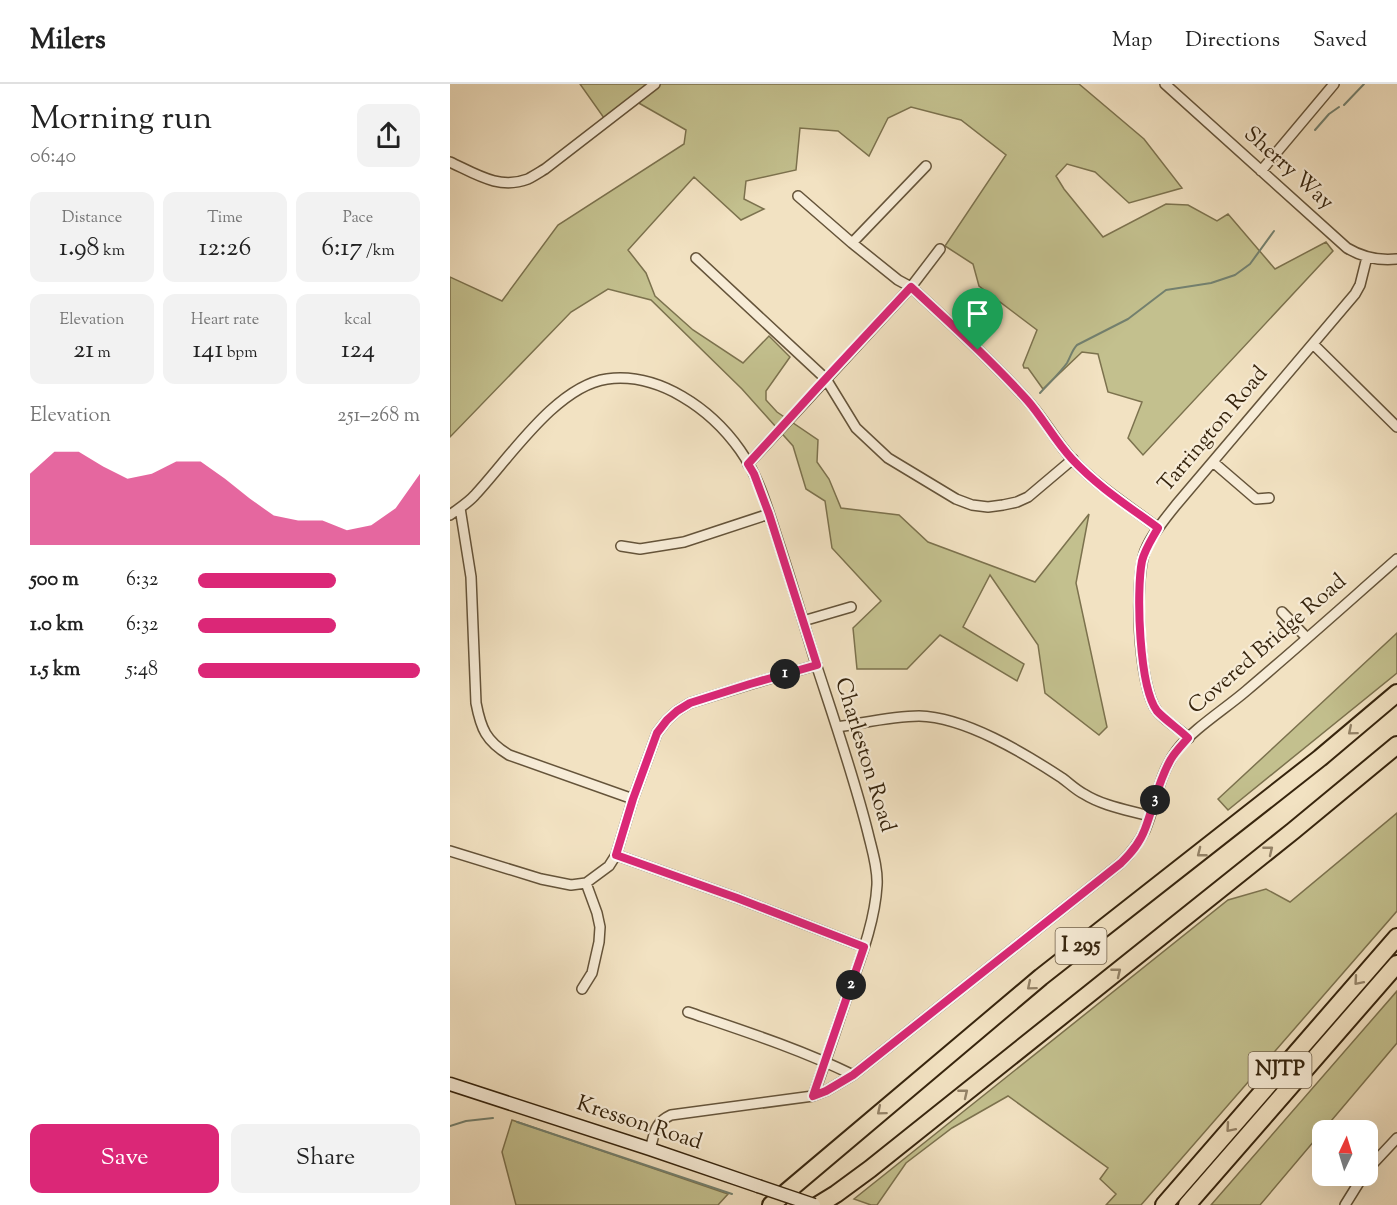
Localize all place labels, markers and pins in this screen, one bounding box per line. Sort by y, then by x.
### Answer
pin [952,288,1003,350]
pin: 1 [770,659,800,689]
pin: 3 [1140,785,1170,815]
pin: 2 [836,970,866,1000]

